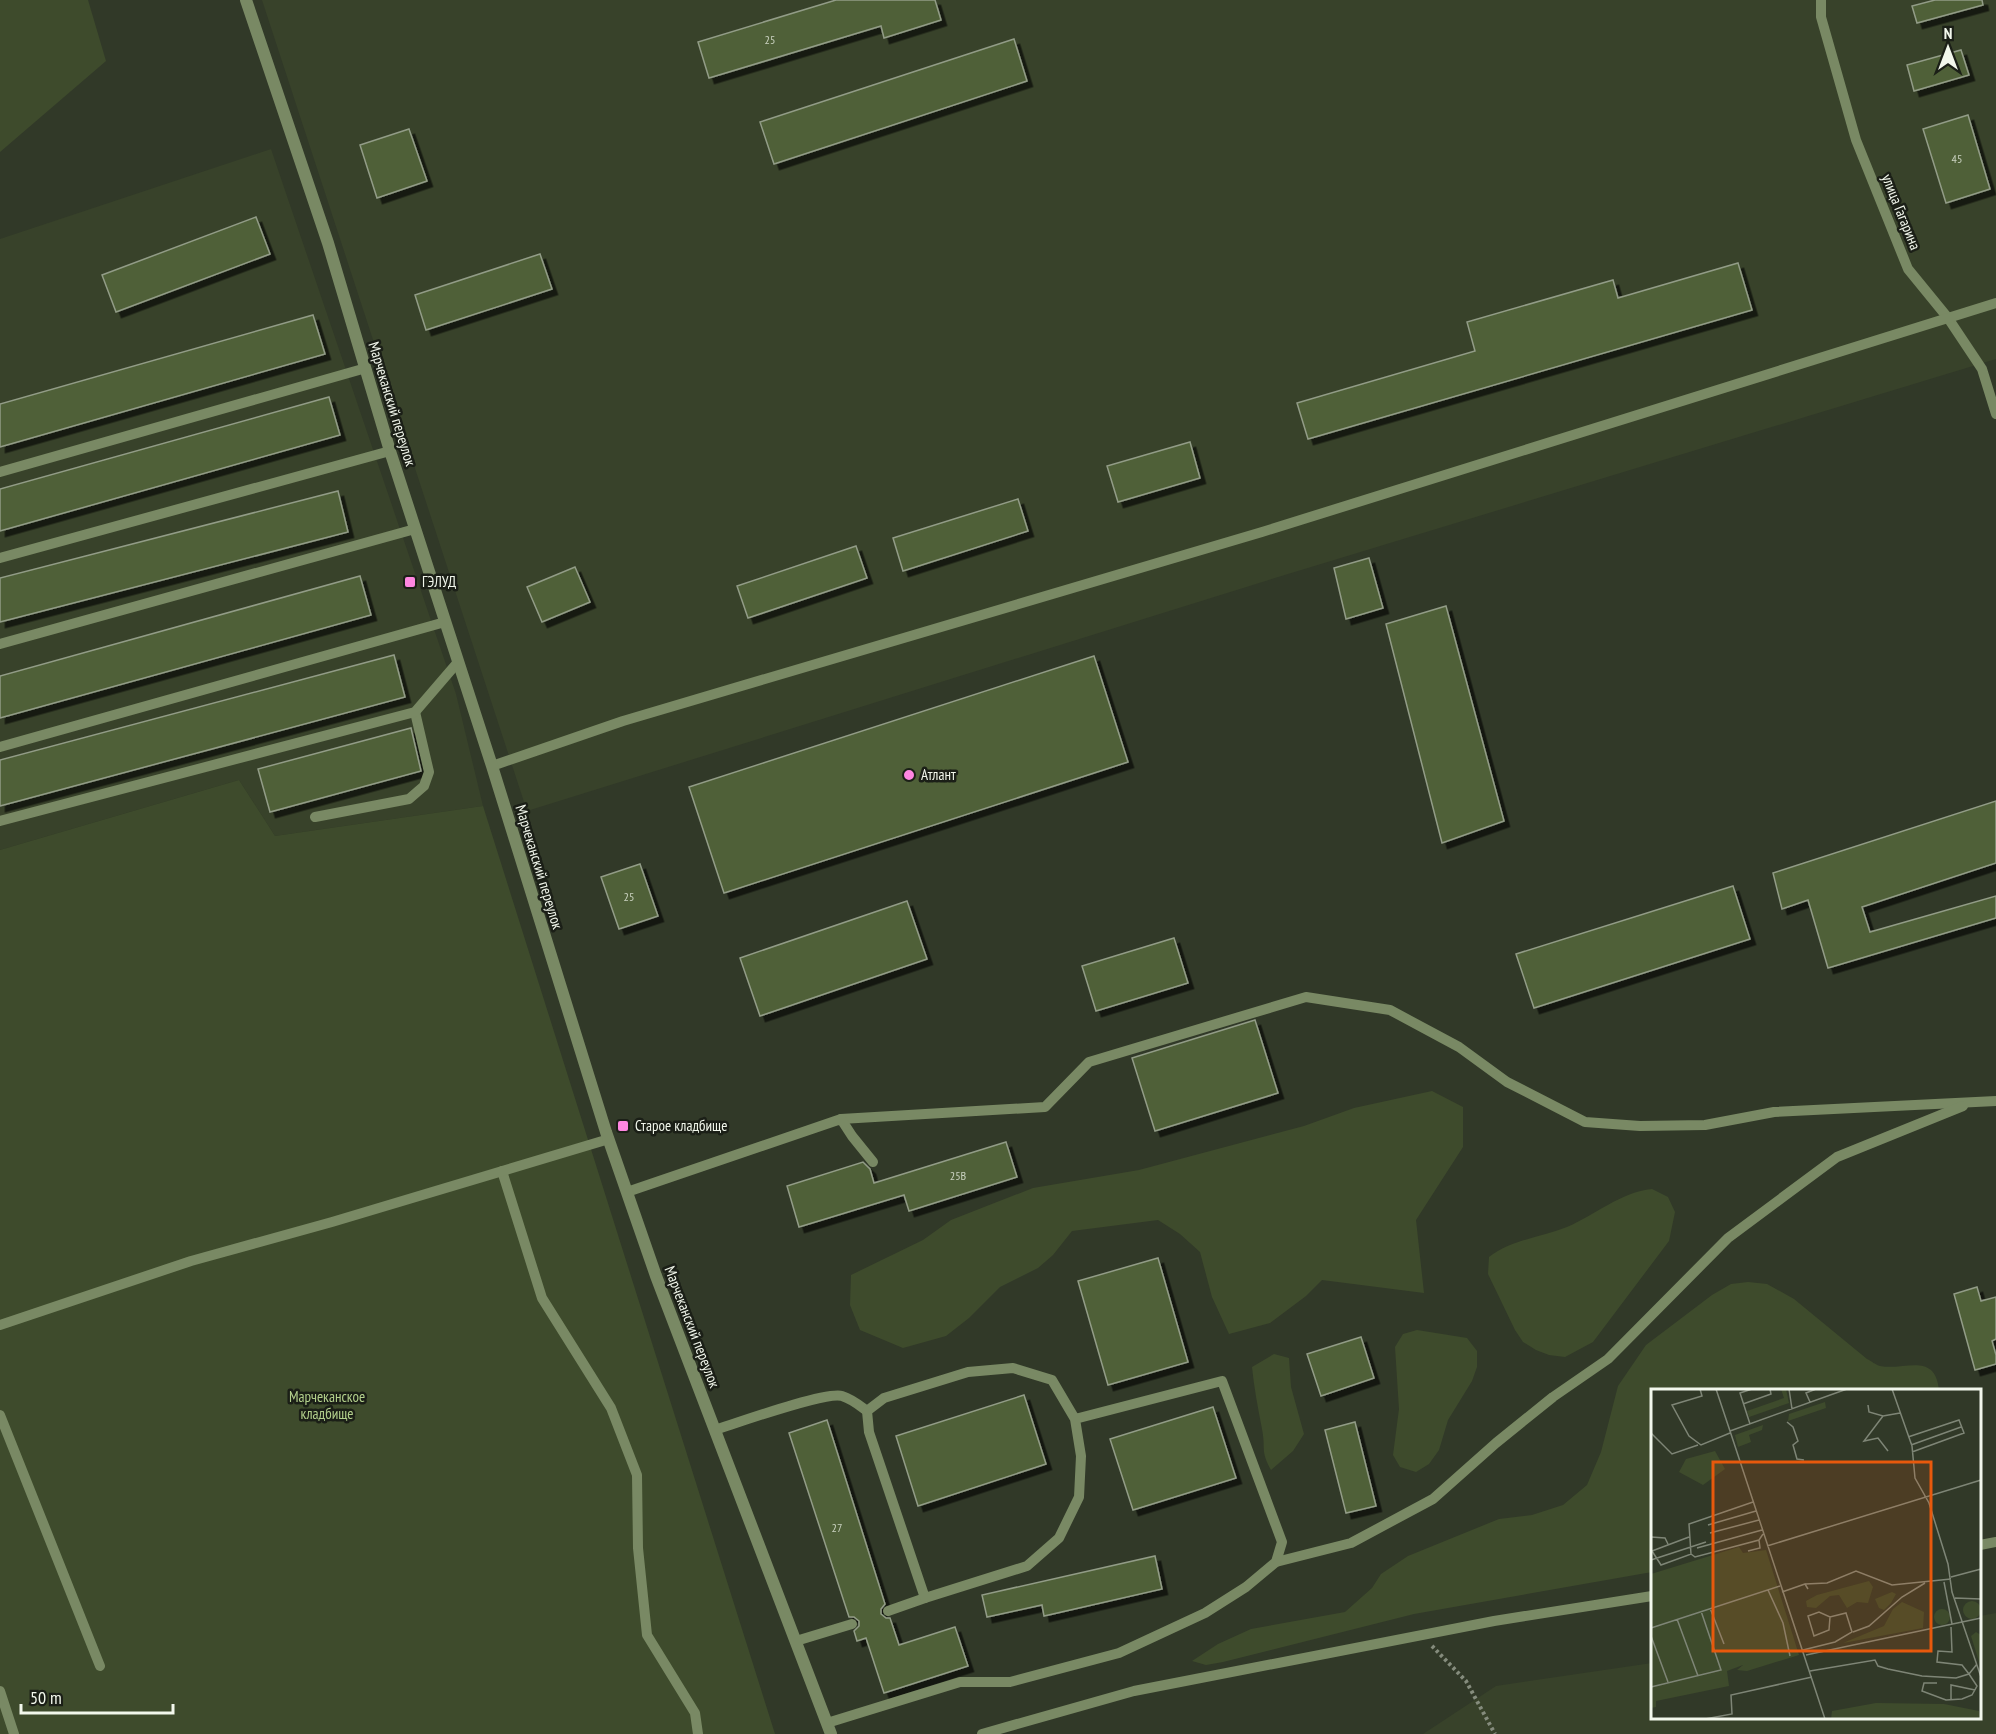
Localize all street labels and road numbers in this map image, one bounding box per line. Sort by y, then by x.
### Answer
street label: улица Гагарина [1878,171,1925,252]
street label: Марчеканский переулок [365,339,420,468]
street label: Марчеканский переулок [512,802,567,931]
street label: Марчеканский переулок [660,1263,725,1391]

